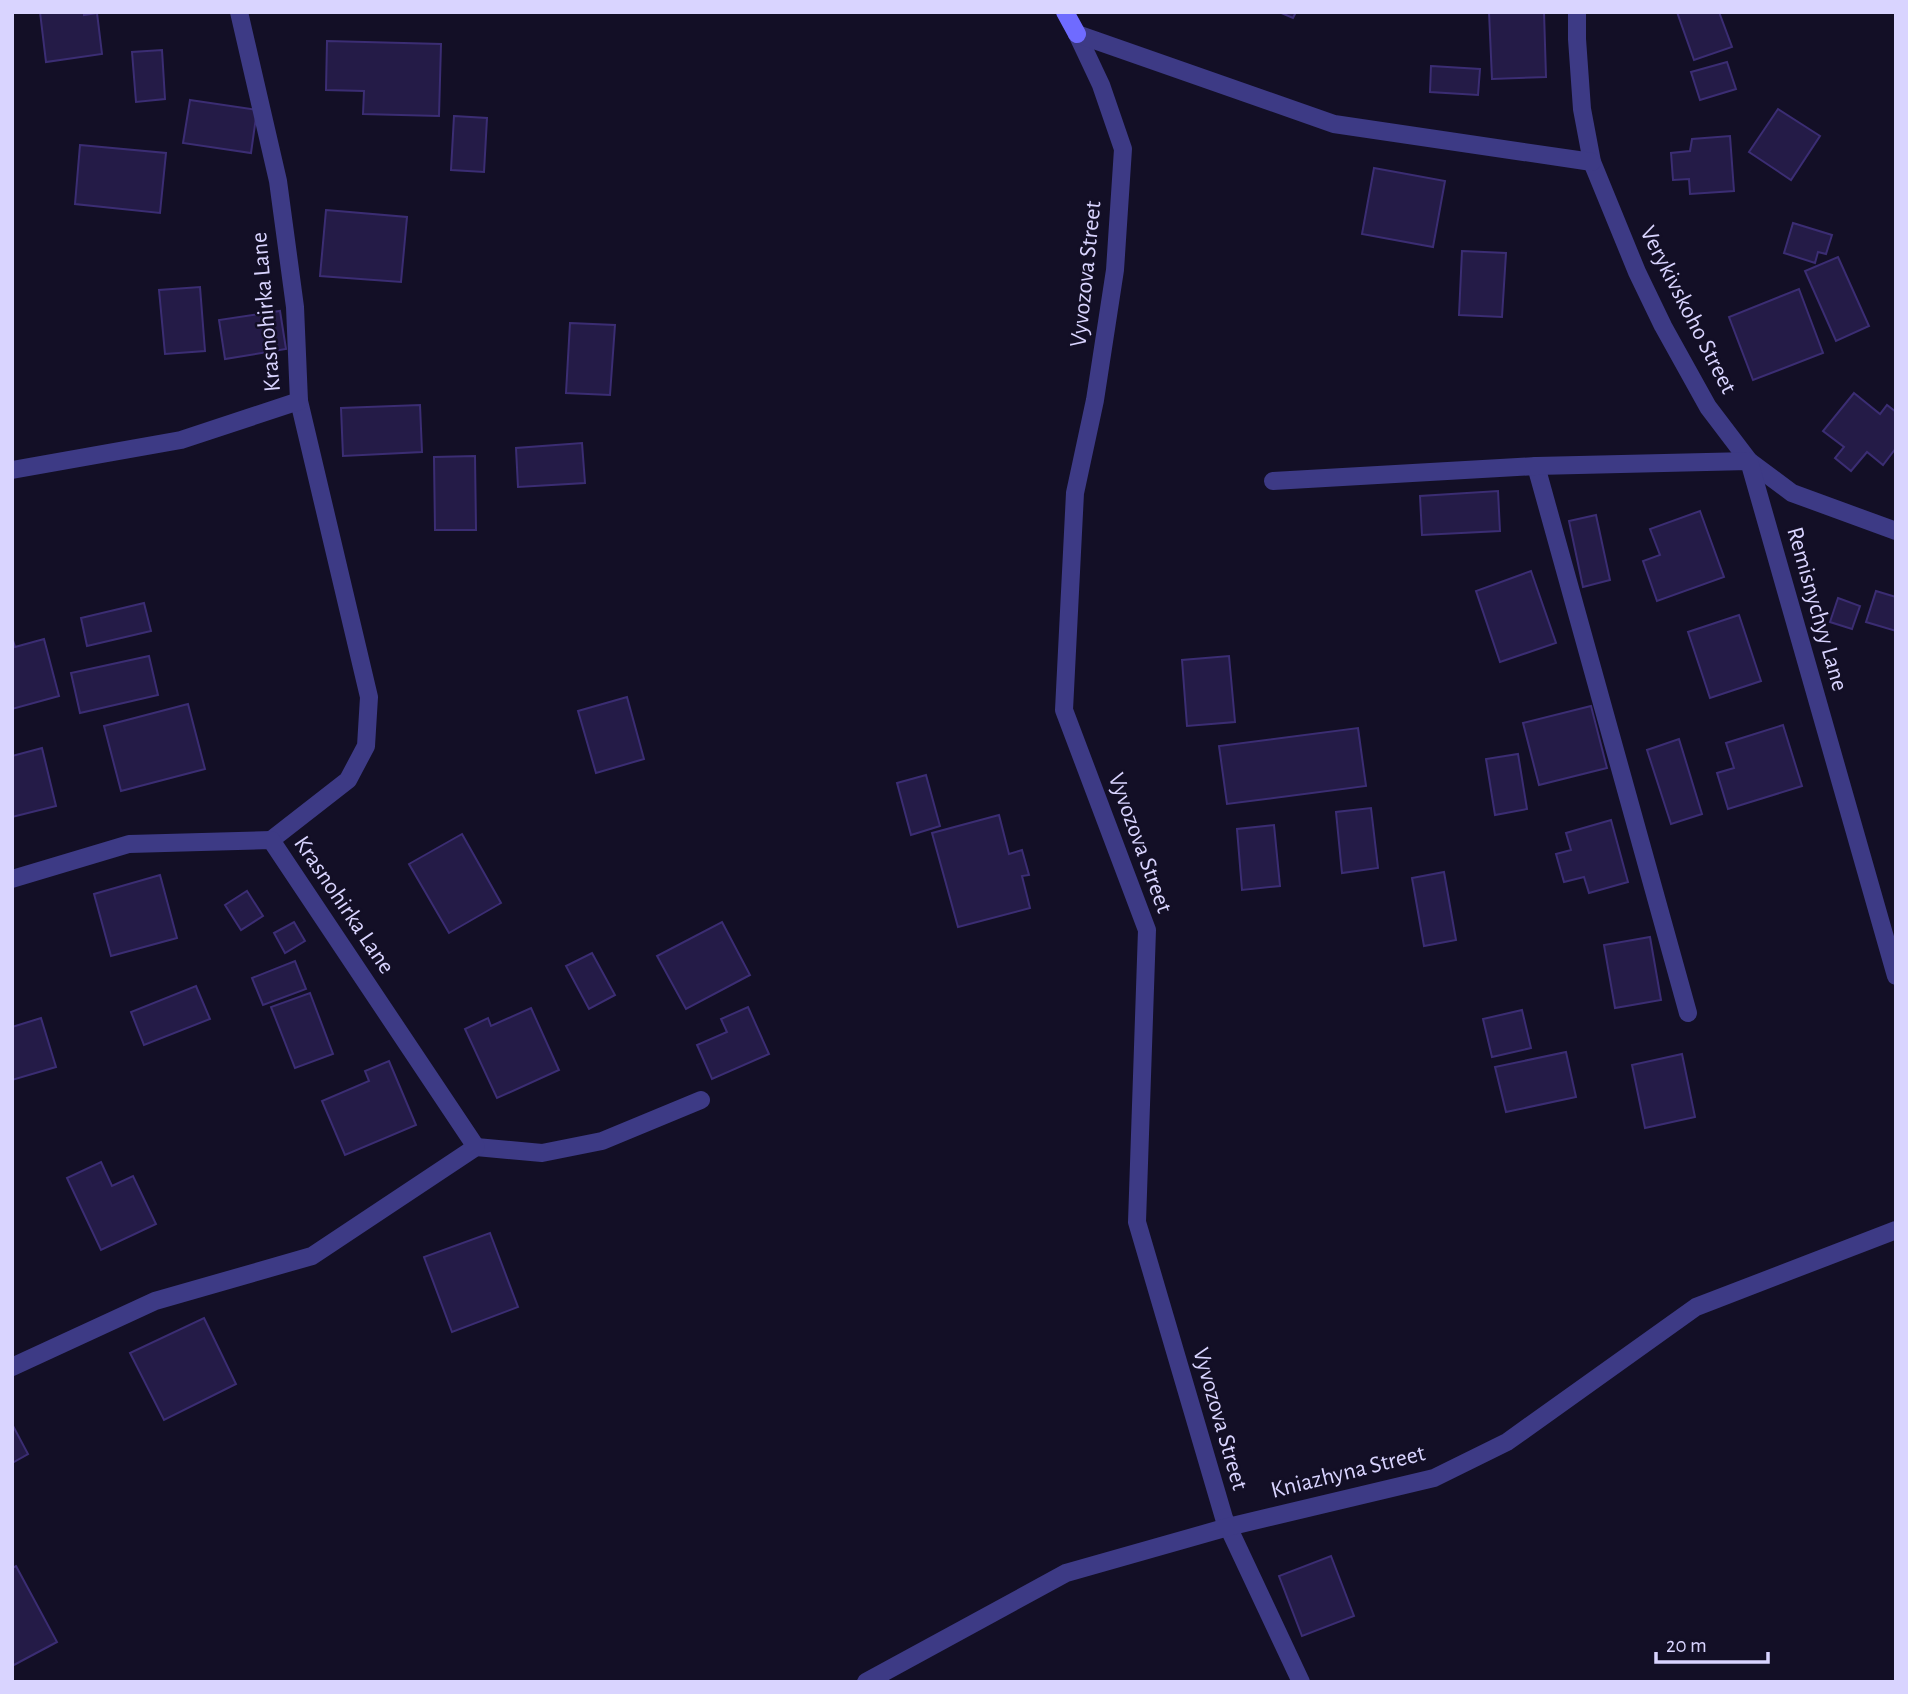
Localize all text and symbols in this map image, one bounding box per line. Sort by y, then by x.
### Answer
street label: Vyvozova Street [1066,199,1106,348]
street label: Verykivskoho Street [1635,222,1741,398]
street label: Krasnohirka Lane [247,231,285,393]
street label: Remisnychyy Lane [1782,524,1852,694]
street label: Vyvozova Street [1104,770,1176,916]
street label: Krasnohirka Lane [289,832,399,978]
street label: Vyvozova Street [1188,1345,1252,1493]
street label: Kniazhyna Street [1268,1441,1428,1503]
scale bar [1656,1620,1768,1664]
text: 20 m [1666,1635,1707,1656]

